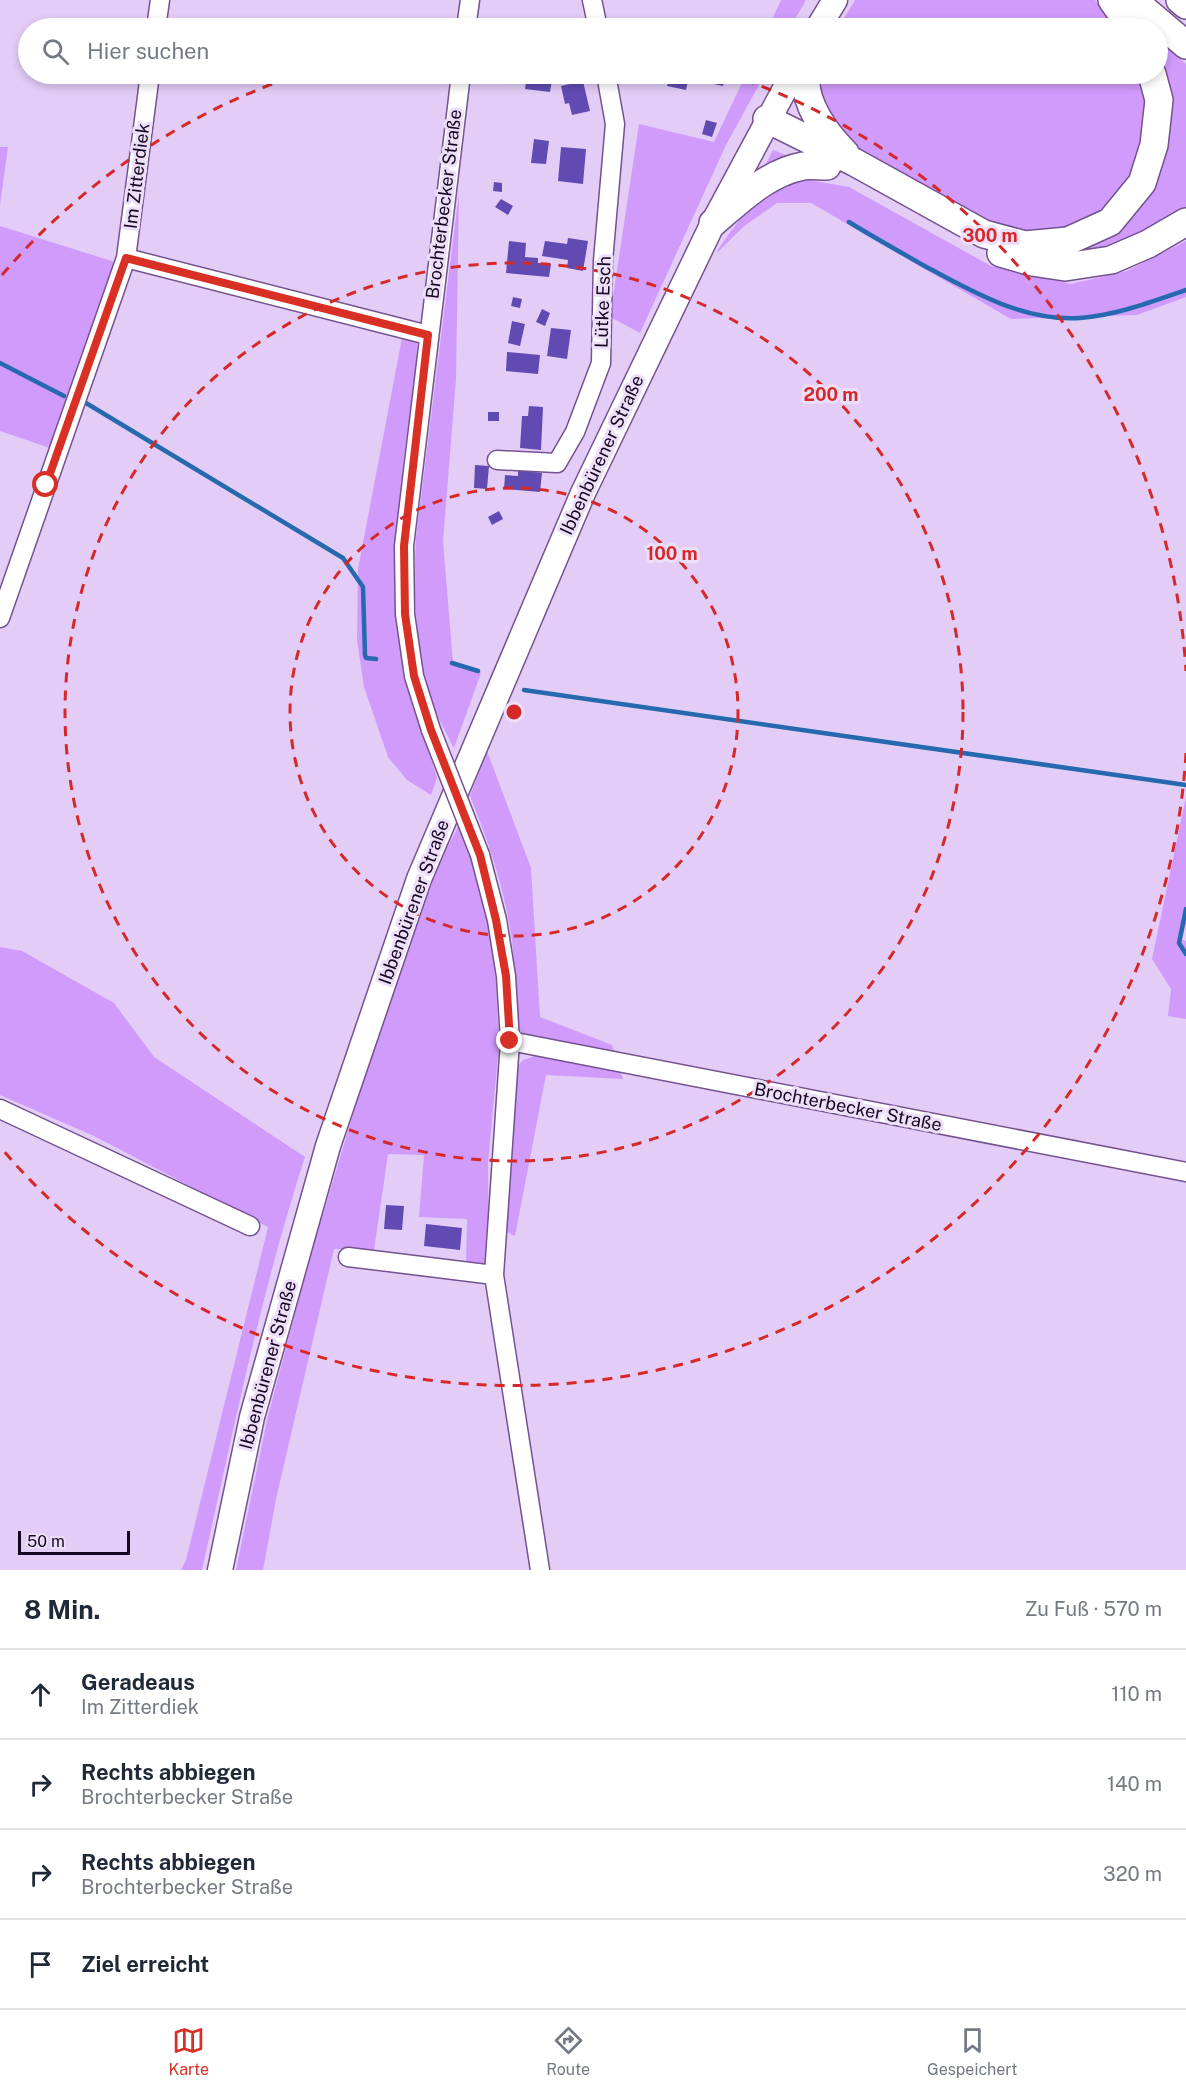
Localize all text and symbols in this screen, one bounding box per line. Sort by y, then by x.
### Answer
search box [18,18,1168,84]
icon: search [39,35,72,68]
text: Hier suchen [87,38,209,64]
street label: Brochterbecker Straße [421,108,466,300]
street label: Im Zitterdiek [120,122,153,230]
text: 300 m [962,225,1018,246]
street label: Lütke Esch [590,256,615,348]
street label: Ibbenbürener Straße [555,372,648,538]
text: 200 m [804,384,858,405]
route start [32,471,58,497]
text: 100 m [646,543,698,564]
centre of rings [504,702,524,722]
street label: Ibbenbürener Straße [374,817,453,987]
route end [496,1027,522,1053]
street label: Brochterbecker Straße [752,1078,944,1135]
street label: Ibbenbürener Straße [235,1278,300,1451]
scale bar [18,1528,130,1556]
text: 50 m [27,1532,65,1551]
text: 8 Min. [24,1594,101,1625]
text: Zu Fuß · 570 m [1025,1597,1162,1621]
text: Geradeaus [81,1669,195,1695]
icon: ahead [24,1678,57,1711]
text: 110 m [1111,1682,1162,1706]
text: Im Zitterdiek [81,1695,199,1719]
text: Rechts abbiegen [81,1759,256,1785]
icon: right [24,1768,57,1801]
text: 140 m [1107,1772,1162,1796]
text: Brochterbecker Straße [81,1785,293,1809]
text: Rechts abbiegen [81,1849,256,1875]
icon: right [24,1858,57,1891]
text: 320 m [1103,1862,1162,1886]
text: Brochterbecker Straße [81,1875,293,1899]
icon: arrive [24,1948,57,1981]
text: Ziel erreicht [81,1951,209,1977]
tab: Karte [168,2024,209,2079]
tab: Route [546,2024,590,2079]
tab: Gespeichert [927,2024,1018,2079]

